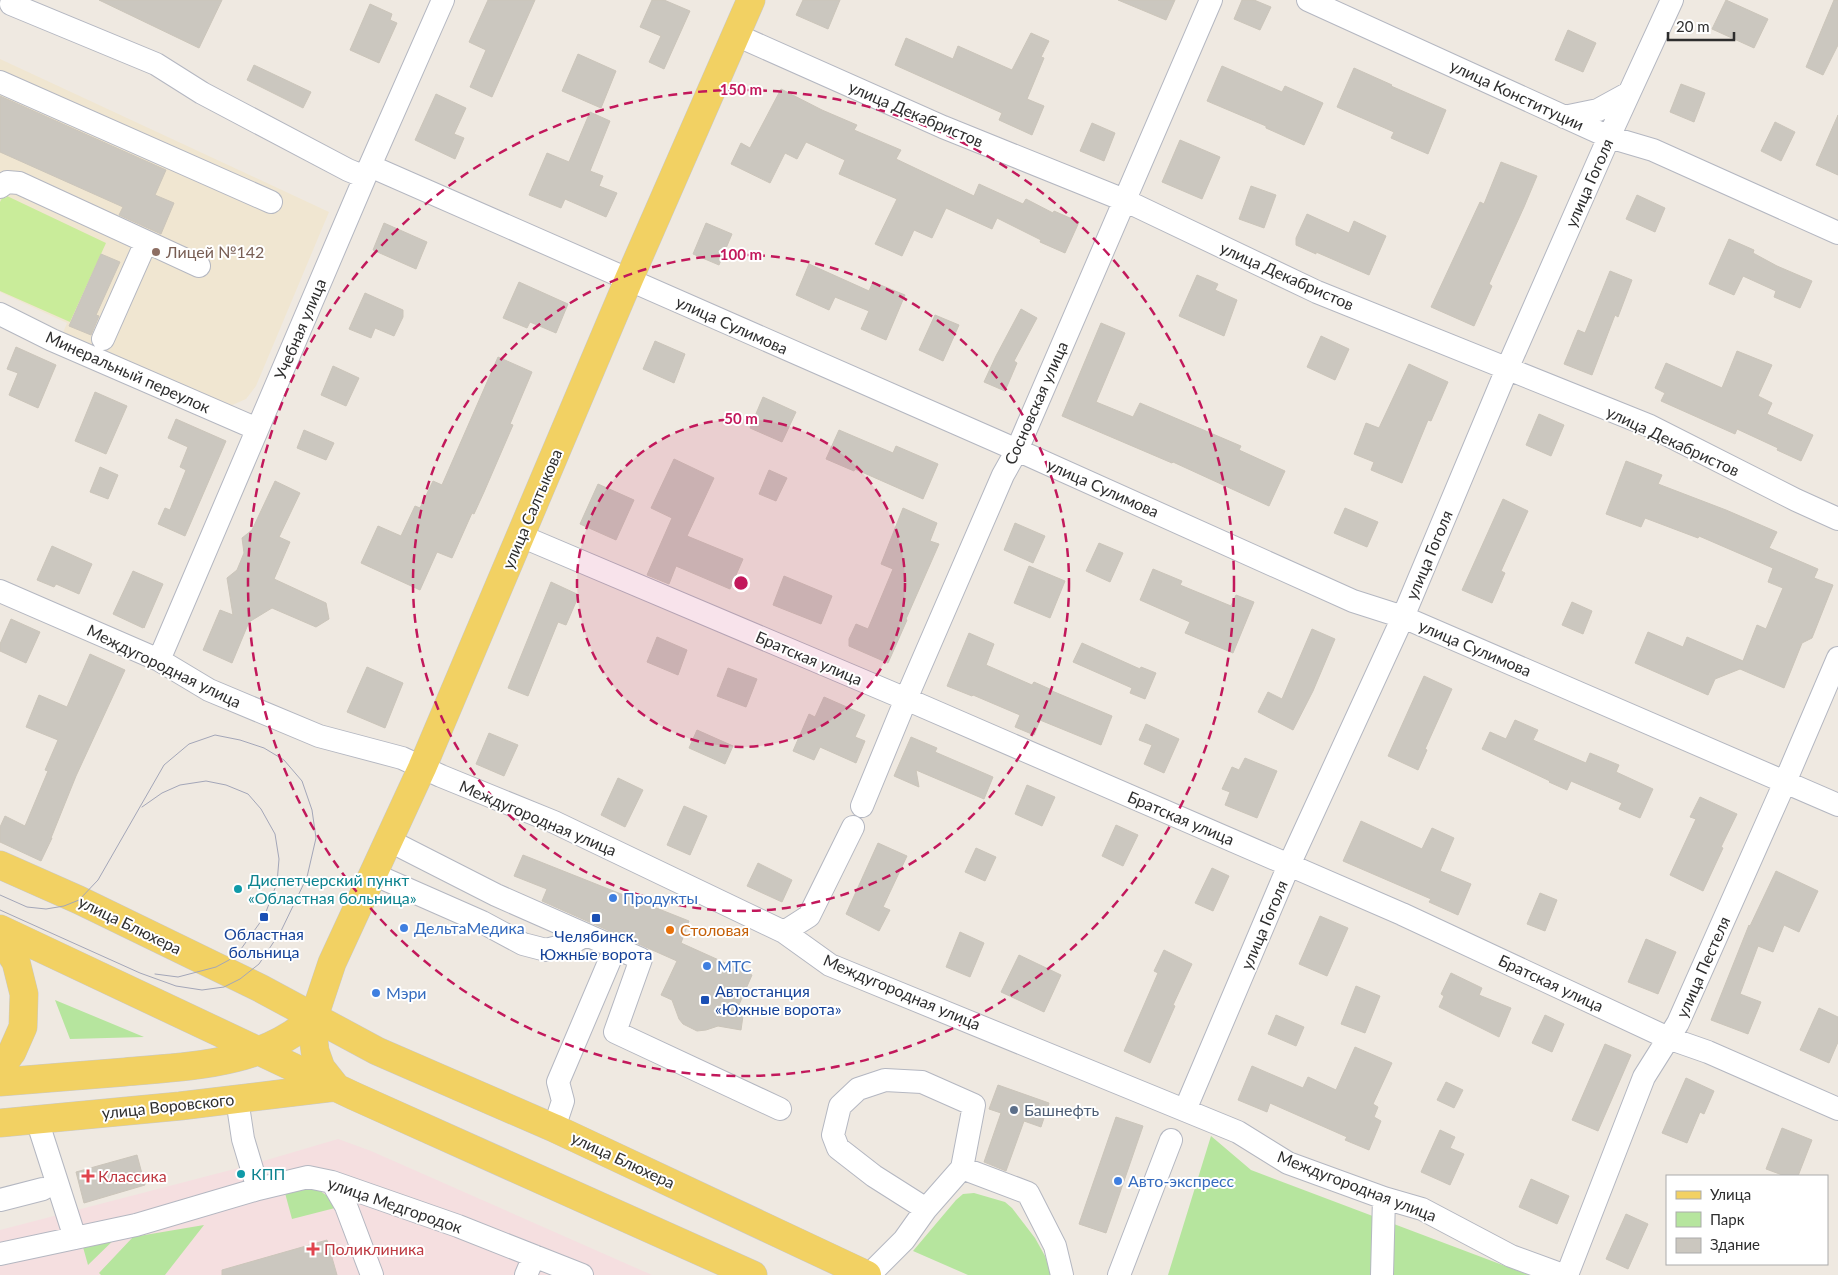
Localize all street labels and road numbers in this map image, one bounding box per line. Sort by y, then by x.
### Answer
street label: улица Конституции [1447,55,1587,134]
street label: улица Декабристов [846,77,986,151]
street label: улица Гоголя [1561,136,1617,230]
street label: улица Декабристов [1217,237,1357,314]
street label: Учебная улица [270,275,329,382]
street label: улица Сулимова [673,291,791,358]
street label: Минеральный переулок [43,327,214,417]
street label: Сосновская улица [1000,338,1071,467]
street label: улица Декабристов [1604,401,1743,480]
street label: улица Салтыкова [498,446,565,572]
street label: улица Сулимова [1044,454,1162,521]
street label: улица Гоголя [1401,507,1456,602]
street label: улица Сулимова [1416,615,1534,680]
street label: Междугородная улица [84,620,244,711]
street label: Братская улица [753,627,865,689]
street label: Междугородная улица [457,776,620,859]
street label: Братская улица [1125,787,1237,849]
street label: улица Гоголя [1236,877,1291,972]
street label: улица Блюхера [76,891,185,958]
street label: улица Пестеля [1672,913,1733,1020]
street label: Междугородная улица [821,950,984,1033]
street label: Братская улица [1496,950,1607,1015]
street label: улица Воровского [101,1089,235,1122]
street label: улица Блюхера [568,1127,678,1192]
street label: Междугородная улица [1275,1146,1439,1225]
street label: улица Медгородок [325,1173,466,1237]

